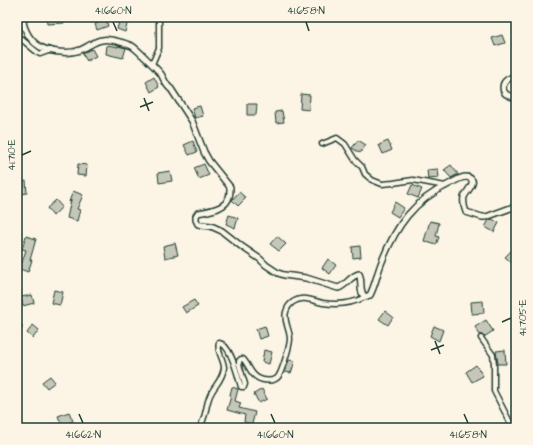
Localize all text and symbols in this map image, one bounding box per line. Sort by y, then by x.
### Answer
text: 41.660°N [95,4,131,18]
text: 41.658°N [287,4,325,18]
text: 41.710°E [5,139,19,171]
text: 41.705°E [516,299,530,337]
text: 41.662°N [65,428,101,442]
text: 41.660°N [257,428,293,442]
text: 41.658°N [449,428,487,442]

